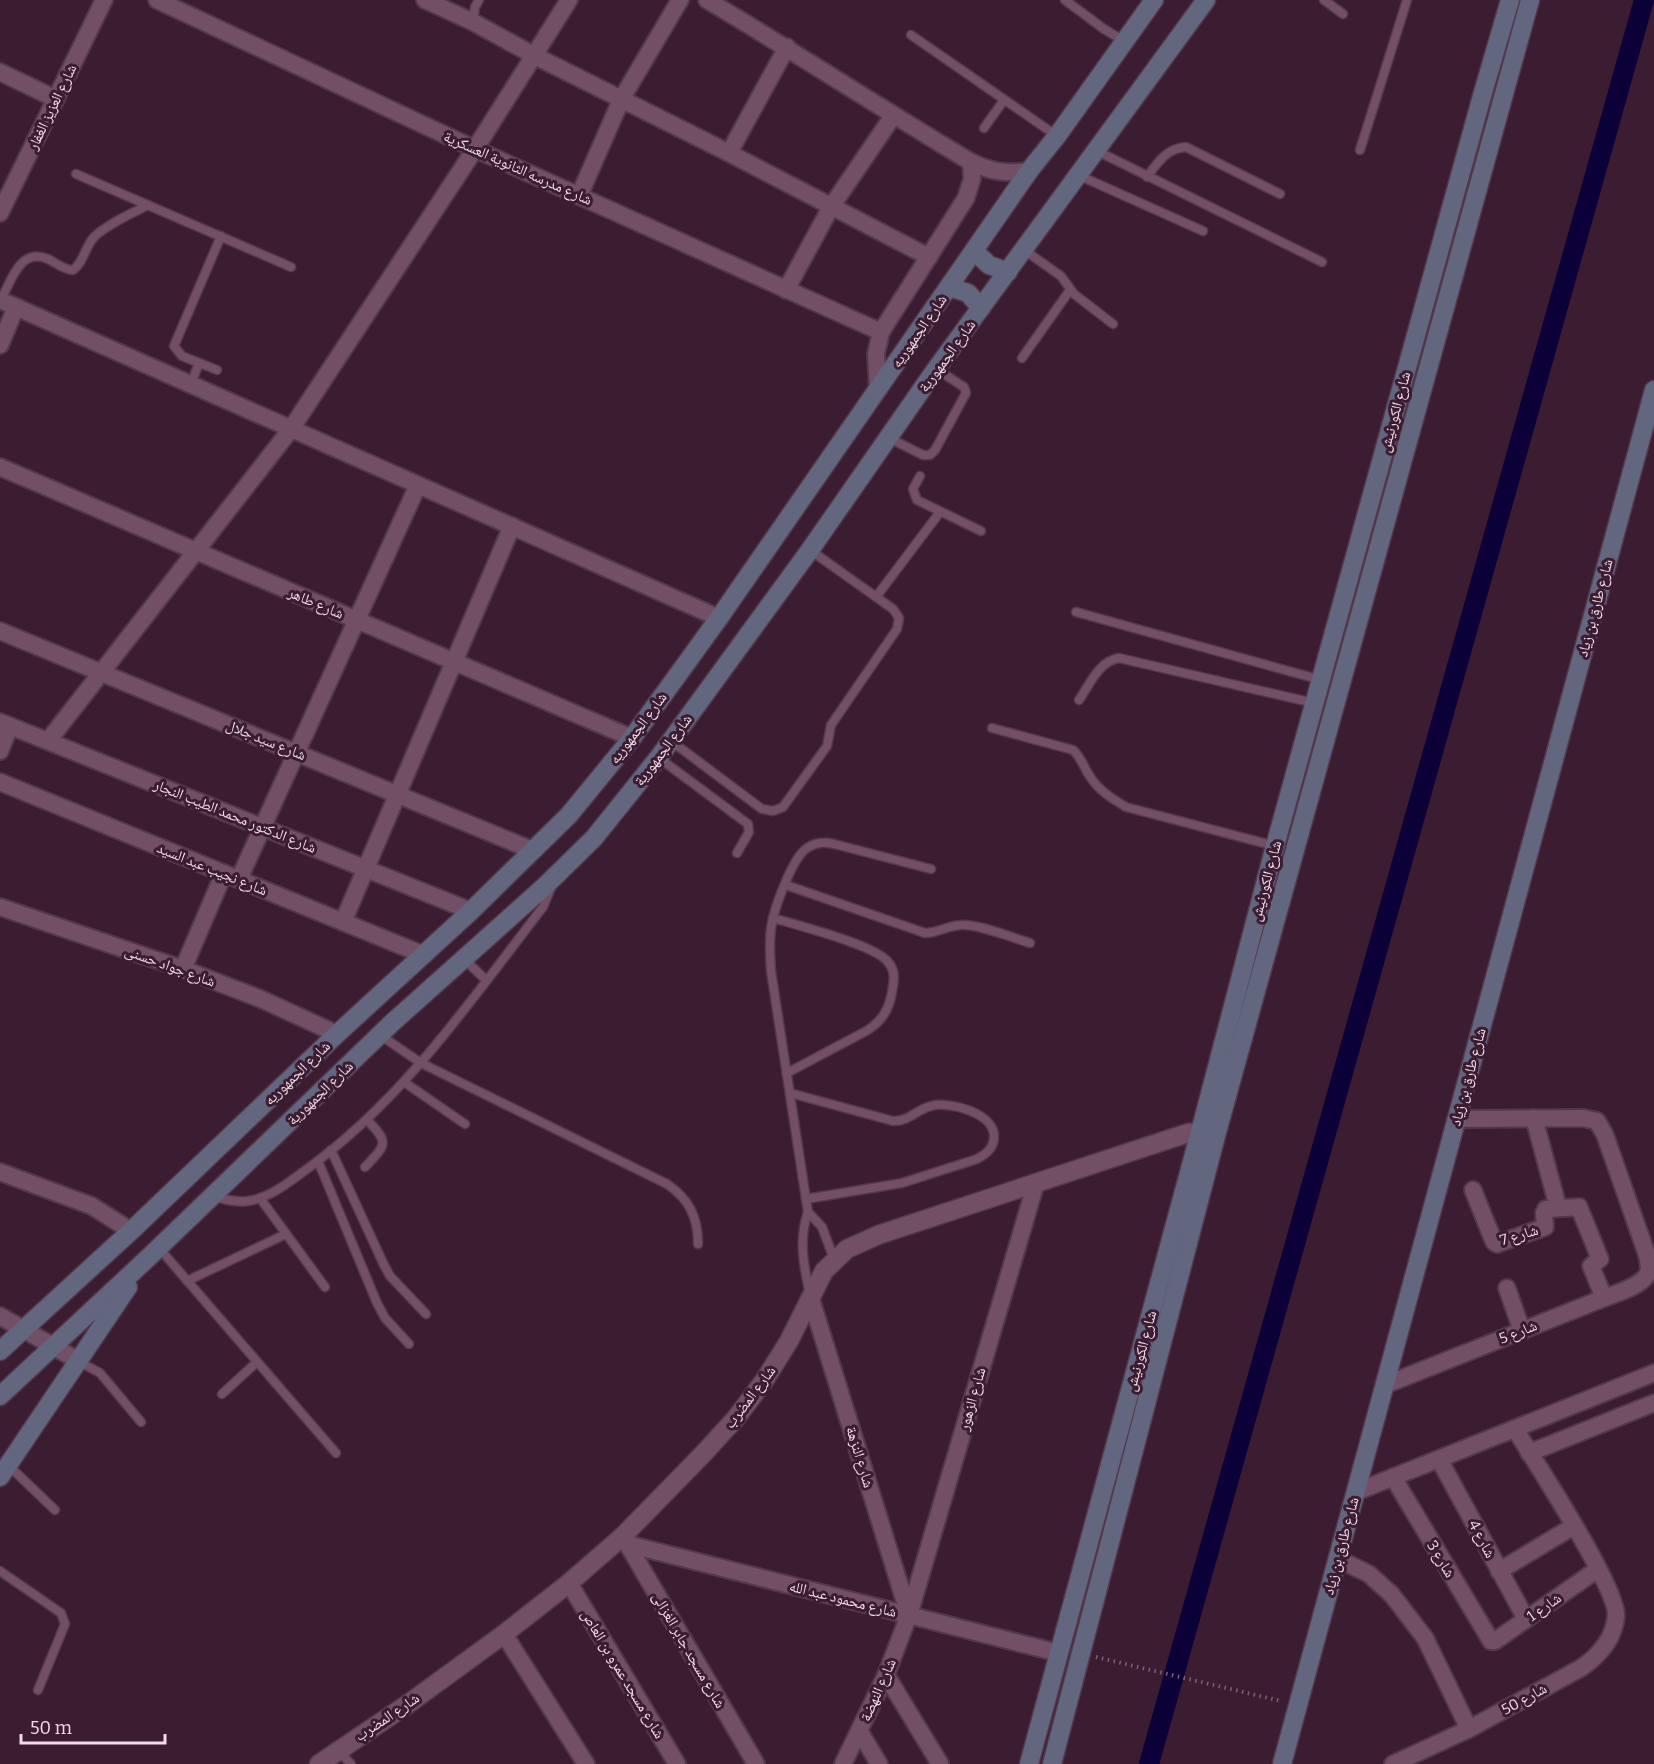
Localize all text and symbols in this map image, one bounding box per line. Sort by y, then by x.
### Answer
street label: شارع العزيز الغفار [23,61,81,154]
street label: شارع مدرسه الثانوية العسكرية [441,127,595,210]
street label: شارع الجمهوريه [887,291,952,372]
street label: شارع الجمهورية [915,316,980,396]
street label: شارع الكورنيش [1376,370,1415,455]
street label: شارع طارق بن زياد [1573,557,1618,659]
street label: شارع طاهر [284,583,347,624]
street label: شارع الجمهوريه [605,689,672,768]
street label: شارع الجمهورية [630,711,697,790]
street label: شارع سيد جلال [223,716,309,765]
street label: شارع الدكتور محمد الطيب النجار [150,775,319,858]
street label: شارع نجيب عبد السيد [154,839,270,900]
street label: شارع الكورنيش [1247,839,1286,924]
street label: شارع جواد حسنى [122,941,218,992]
street label: شارع طارق بن زياد [1446,1026,1491,1128]
street label: شارع الجمهوريه [260,1037,335,1110]
street label: شارع الجمهورية [283,1057,358,1130]
street label: شارع 7 [1498,1221,1541,1250]
street label: شارع الكورنيش [1122,1309,1161,1394]
street label: شارع 5 [1496,1316,1540,1349]
street label: شارع المضرب [721,1362,780,1432]
street label: شارع الزهور [954,1365,991,1434]
street label: شارع النزهة [841,1424,878,1490]
street label: شارع طارق بن زياد [1319,1495,1364,1597]
street label: شارع 4 [1464,1517,1499,1562]
street label: شارع 3 [1422,1537,1459,1581]
street label: شارع محمود عبد الله [787,1577,899,1622]
street label: شارع مسجد جابر الغزالى [648,1589,730,1712]
street label: شارع 1 [1523,1589,1565,1626]
street label: شارع مسجد عمرو بن العاص [576,1606,669,1742]
street label: شارع النهضة [856,1656,901,1725]
street label: شارع 50 [1498,1679,1550,1720]
street label: شارع المضرب [351,1689,423,1746]
scale bar [21,1707,165,1745]
text: 50 m [30,1717,72,1739]

